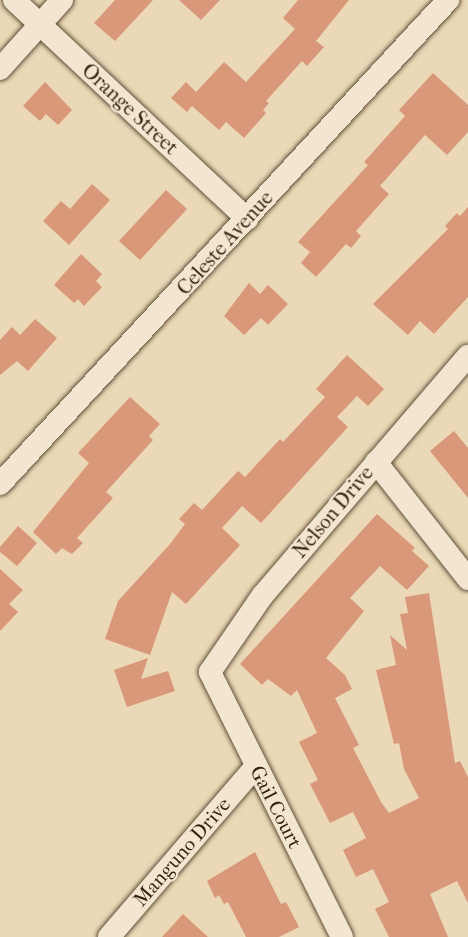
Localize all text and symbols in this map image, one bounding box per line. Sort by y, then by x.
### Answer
street label: Orange Street [77,58,183,160]
street label: Celeste Avenue [172,186,278,300]
street label: Nelson Drive [288,461,378,563]
street label: Gail Court [245,762,307,852]
street label: Manguno Drive [128,793,236,911]

